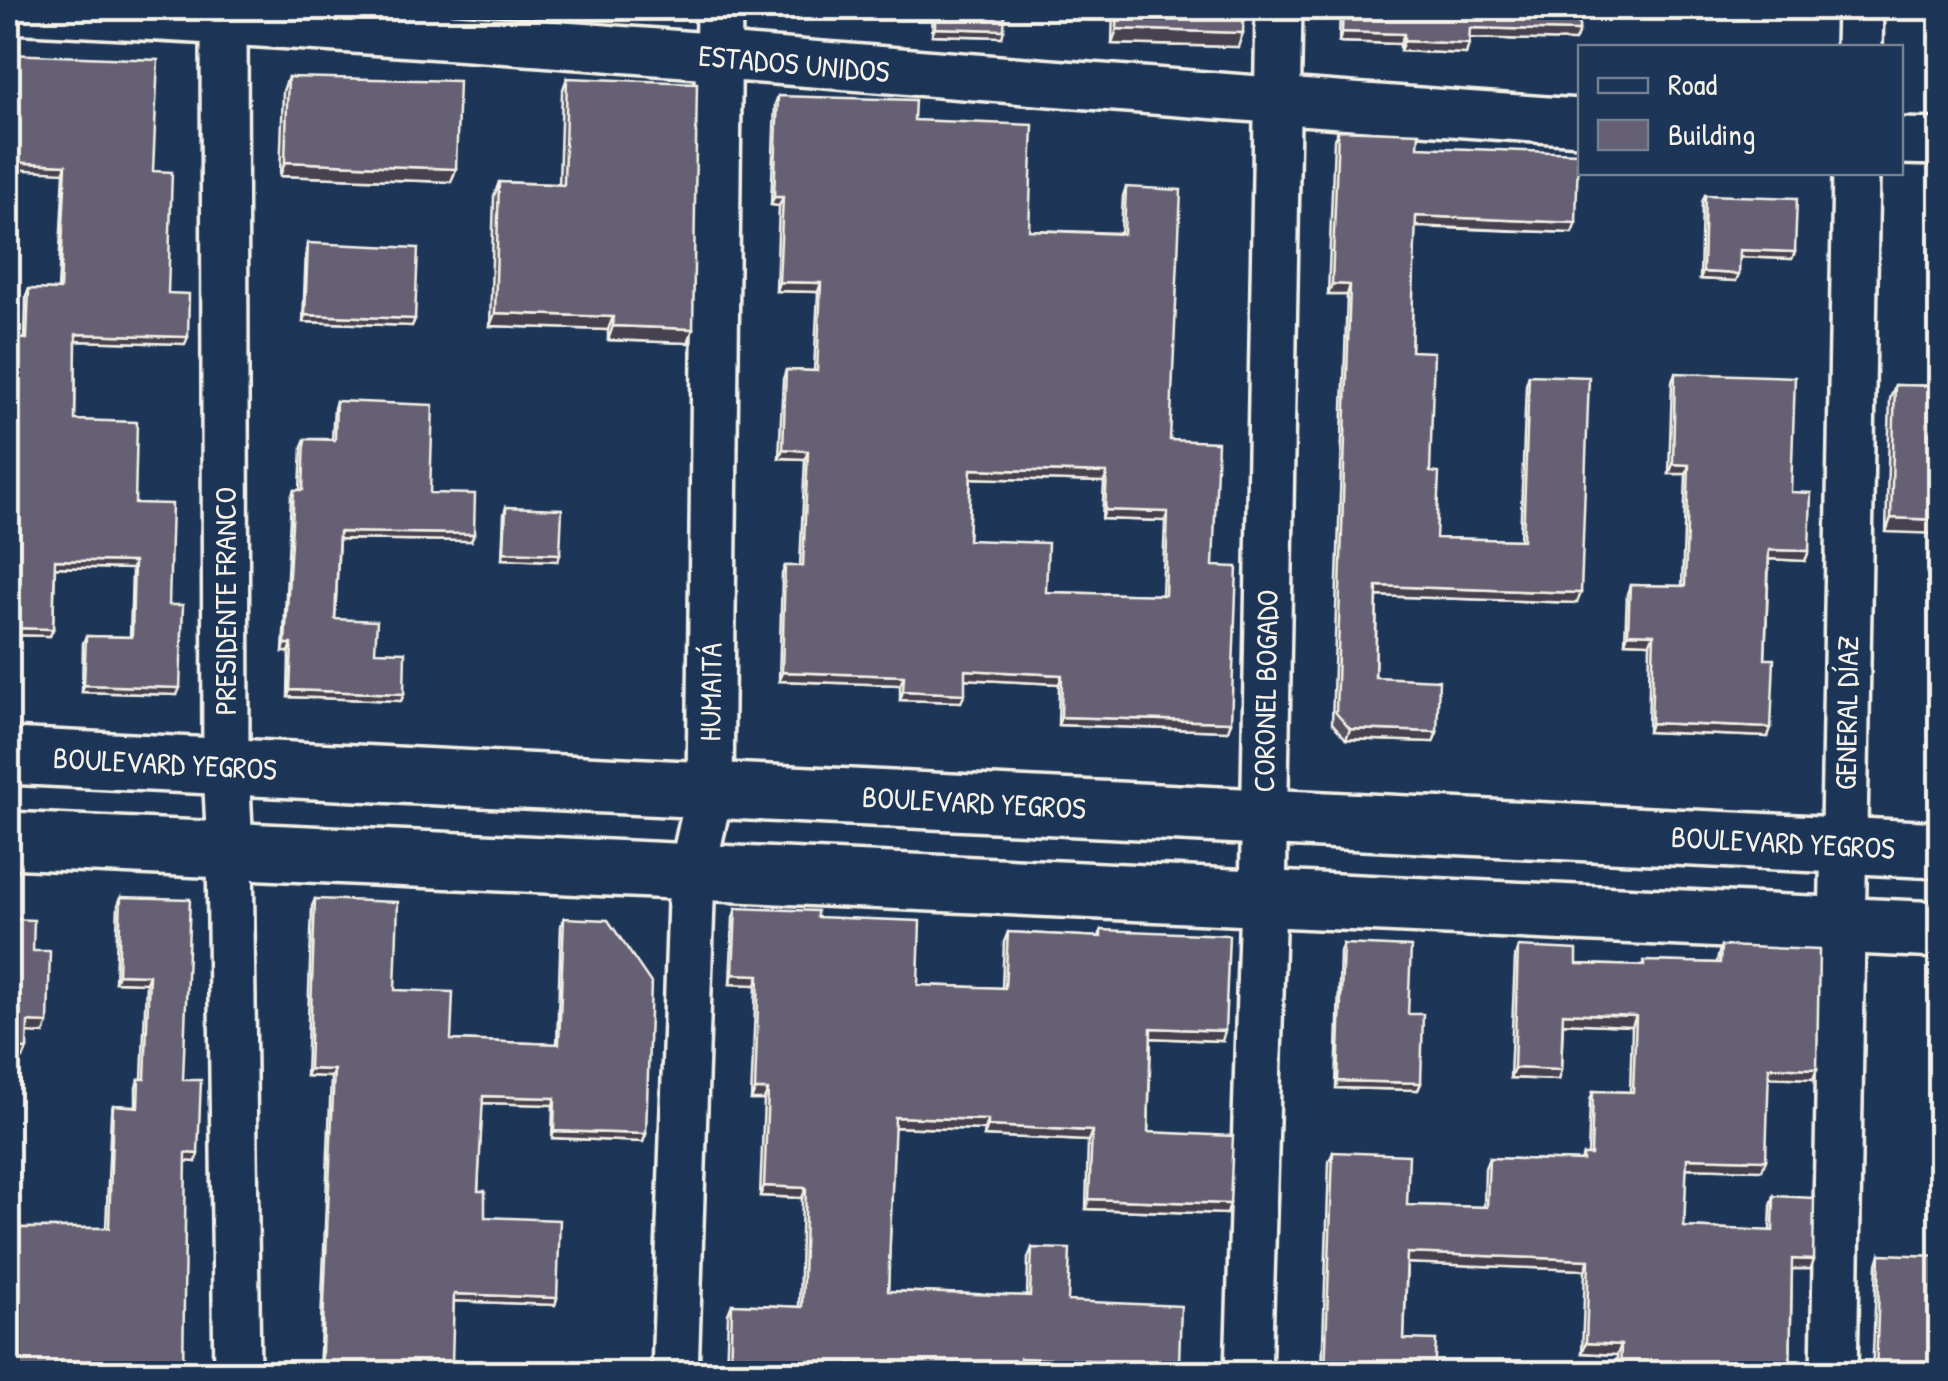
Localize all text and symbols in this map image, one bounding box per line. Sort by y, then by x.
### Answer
street label: ESTADOS UNIDOS [697,35,891,91]
legend [1578,45,1903,175]
text: Road [1668,64,1717,104]
text: Building [1668,114,1755,154]
street label: PRESIDENTE FRANCO [205,487,245,715]
street label: CORONEL BOGADO [1243,589,1287,793]
street label: GENERAL DÍAZ [1825,635,1867,790]
street label: HUMAITÁ [689,642,731,742]
street label: BOULEVARD YEGROS [52,737,278,789]
street label: BOULEVARD YEGROS [861,776,1087,828]
street label: BOULEVARD YEGROS [1670,816,1896,868]

